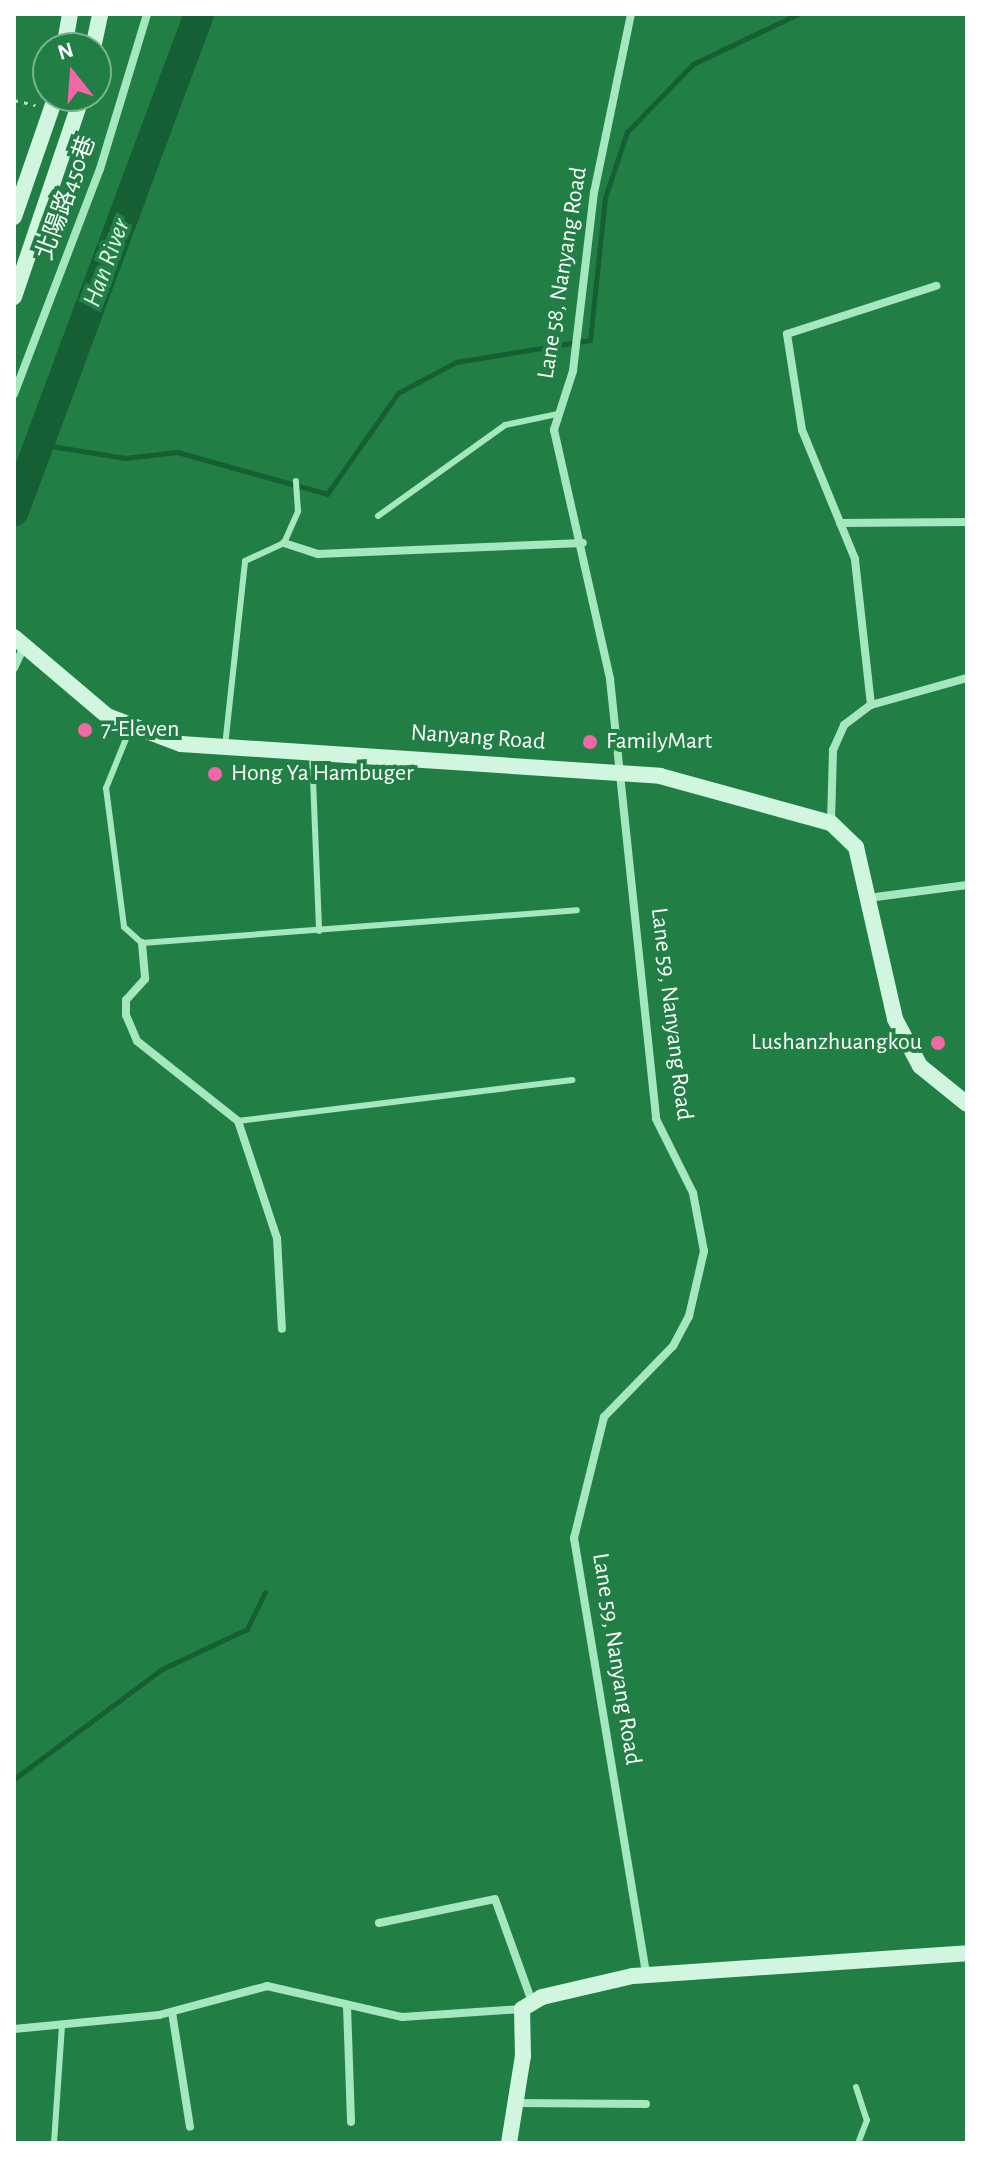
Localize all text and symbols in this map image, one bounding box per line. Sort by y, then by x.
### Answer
north arrow [32,32,112,112]
text: N [55,38,76,64]
street label: 北陽路450巷 [31,132,103,264]
street label: Lane 58, Nanyang Road [532,165,594,381]
water label: Han River [77,215,137,311]
place label: 7-Eleven [101,716,179,744]
street label: Nanyang Road [410,719,546,757]
marker: 7-Eleven [76,721,94,739]
place label: FamilyMart [606,728,712,756]
marker: FamilyMart [581,733,599,751]
place label: Hong Ya Hambuger [231,760,414,788]
marker: Hong Ya Hambuger [206,765,224,783]
street label: Lane 59, Nanyang Road [644,906,698,1122]
place label: Lushanzhuangkou [751,1029,922,1057]
marker: Lushanzhuangkou [929,1034,947,1052]
street label: Lane 59, Nanyang Road [585,1551,647,1767]

